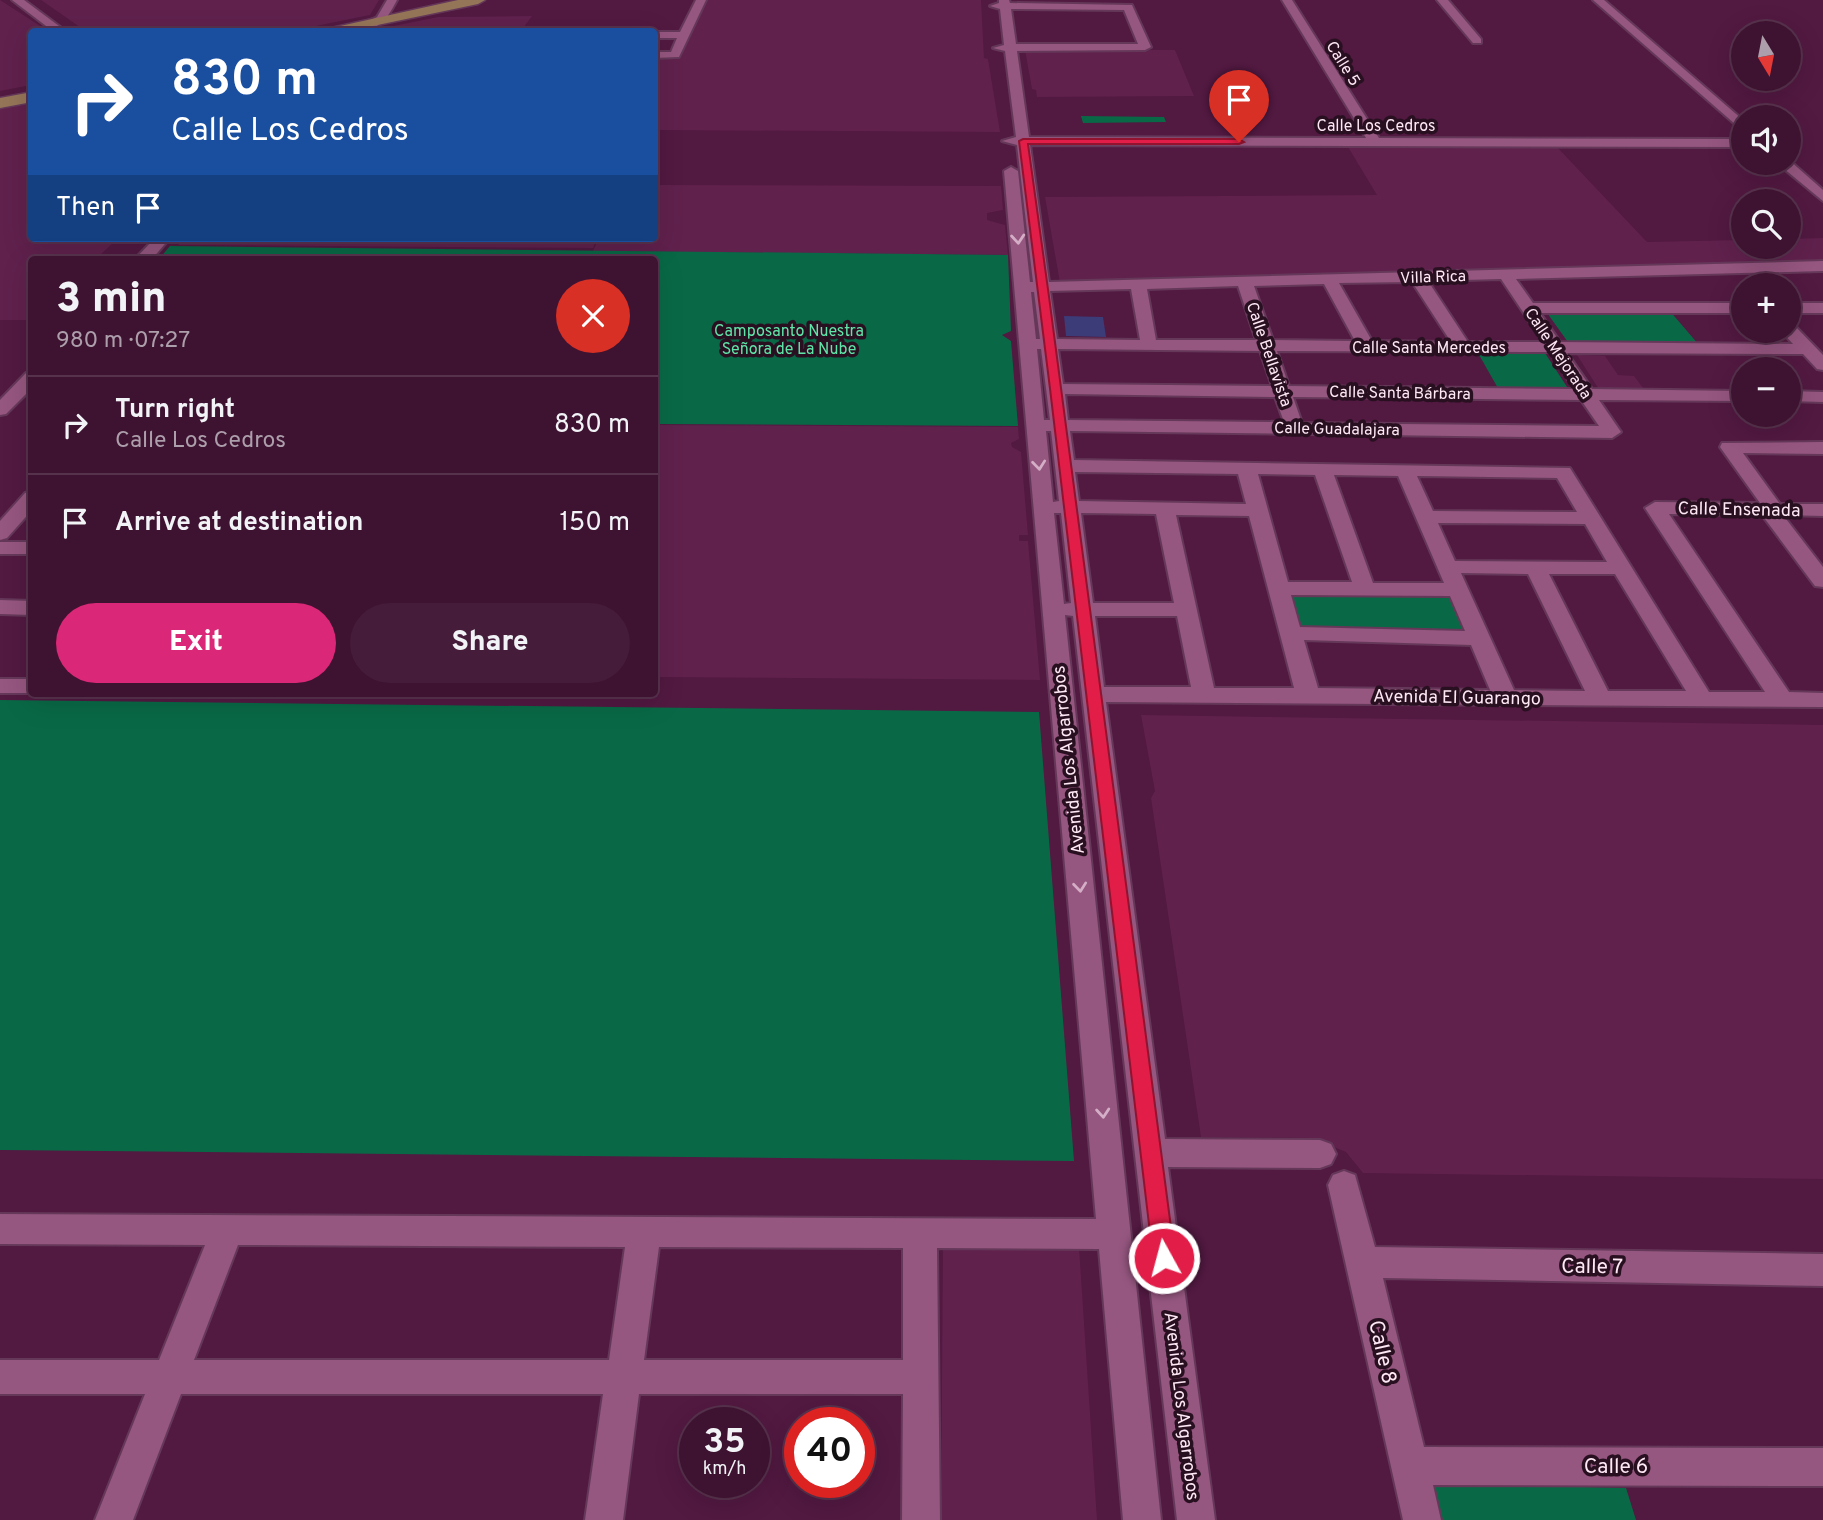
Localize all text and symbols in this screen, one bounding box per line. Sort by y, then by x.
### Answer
north arrow [1731,21,1801,91]
map controls [1731,21,1801,427]
street label: Calle 5 [1321,38,1364,90]
text: 830 m [171,51,318,113]
icon: right [56,56,147,147]
pin [1209,70,1269,142]
icon: arrive [1220,81,1258,119]
button: sound [1731,105,1801,175]
text: Calle Los Cedros [171,112,409,152]
street label: Calle Los Cedros [1317,117,1435,137]
icon: arrive [129,189,167,227]
button: search [1731,189,1801,259]
text: Then [56,192,115,225]
one-way arrow [1010,233,1025,244]
street label: Villa Rica [1400,267,1466,289]
button: + [1731,273,1801,343]
text: 3 min [56,274,167,327]
button: close [556,279,630,353]
street label: Calle Bellavista [1241,300,1295,410]
street label: Calle Mejorada [1519,305,1595,404]
park label: Camposanto Nuestra Señora de La Nube [714,322,864,360]
text: 980 m · 07:27 [56,327,190,356]
street label: Calle Santa Mercedes [1352,339,1506,359]
button: − [1731,357,1801,427]
street label: Calle Santa Bárbara [1329,383,1471,405]
text: Turn right [115,394,235,427]
icon: right [56,406,94,444]
text: 830 m [554,409,630,442]
street label: Calle Guadalajara [1274,419,1400,441]
text: Calle Los Cedros [115,427,286,456]
one-way arrow [1031,460,1046,471]
street label: Calle Ensenada [1677,498,1801,523]
icon: arrive [56,504,94,542]
text: Arrive at destination [115,507,363,540]
text: 150 m [559,507,630,540]
button: Exit [56,603,336,683]
button: Share [350,603,630,683]
street label: Avenida Los Algarrobos [1048,664,1091,855]
street label: Avenida El Guarango [1373,686,1541,711]
one-way arrow [1073,881,1088,892]
one-way arrow [1095,1107,1110,1119]
position arrow [1127,1221,1201,1295]
street label: Calle 7 [1561,1253,1623,1282]
street label: Avenida Los Algarrobos [1158,1311,1203,1502]
street label: Calle 8 [1361,1318,1402,1387]
speed limit sign: 40 [784,1407,875,1498]
text: 35 [703,1421,746,1465]
street label: Calle 6 [1584,1454,1648,1481]
text: km/h [703,1458,746,1481]

